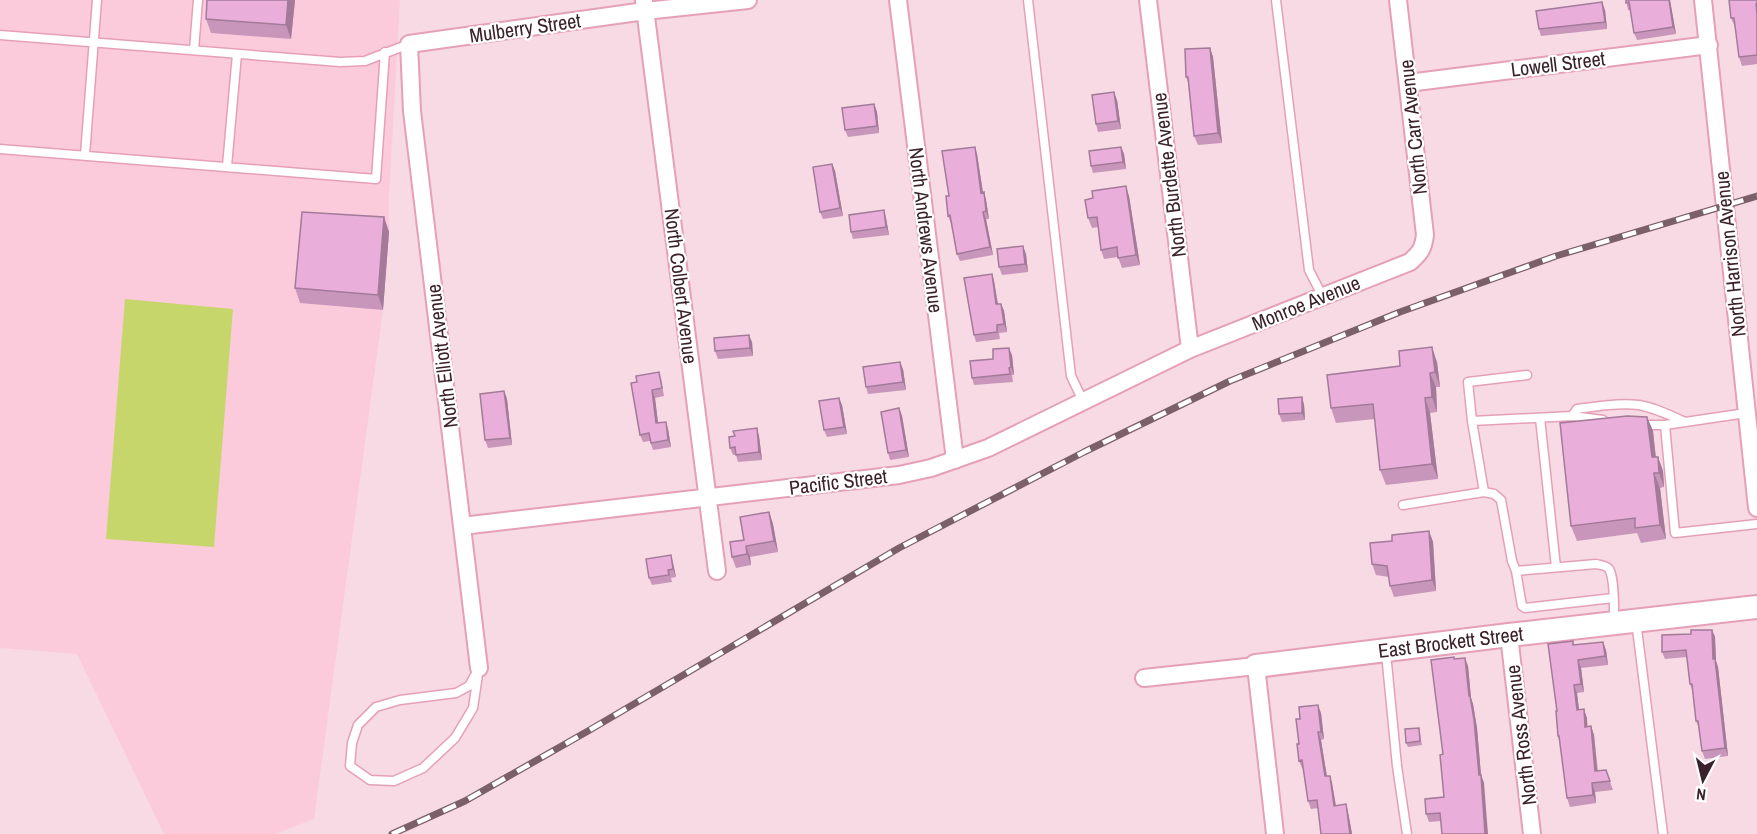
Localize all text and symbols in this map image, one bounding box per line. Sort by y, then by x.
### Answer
street label: Mulberry Street [468,6,583,49]
street label: Lowell Street [1509,44,1607,83]
street label: North Carr Avenue [1392,58,1433,196]
street label: North Burdette Avenue [1145,91,1192,259]
street label: North Andrews Avenue [903,146,950,314]
street label: North Harrison Avenue [1707,170,1752,338]
street label: North Colbert Avenue [659,207,704,365]
street label: Monroe Avenue [1248,269,1364,337]
street label: North Elliott Avenue [419,283,464,430]
street label: Pacific Street [787,462,889,501]
street label: East Brockett Street [1376,619,1525,664]
street label: North Ross Avenue [1499,663,1542,807]
north arrow [1673,750,1733,810]
text: N [1695,783,1707,806]

